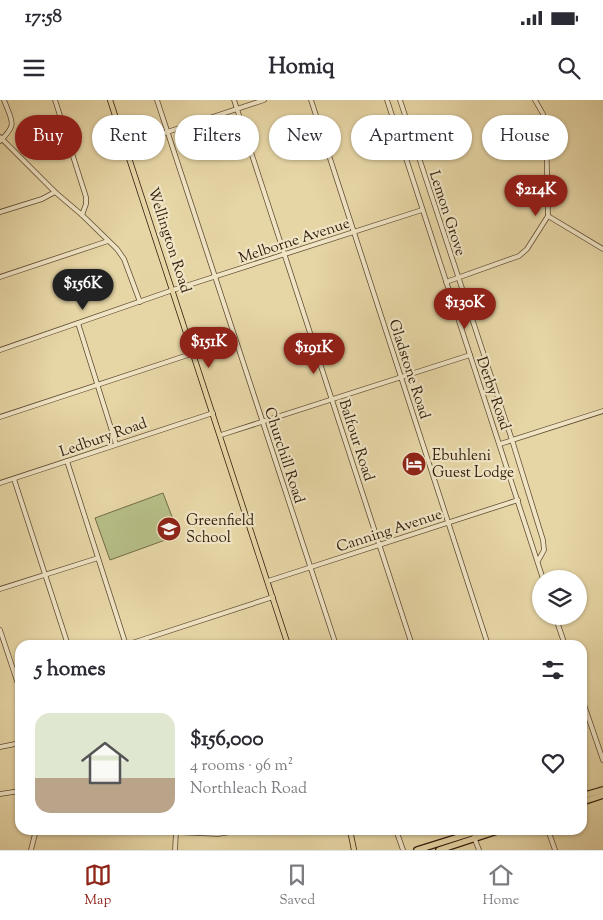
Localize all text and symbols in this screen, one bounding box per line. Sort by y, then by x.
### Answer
text: 17:58 [25,4,62,31]
text: Homiq [268,52,335,84]
icon: menu [20,54,48,82]
icon: search [555,54,583,82]
chip: Buy [15,115,82,160]
chip: Rent [92,115,165,160]
chip: Filters [175,115,259,160]
chip: New [269,115,341,160]
chip: Apartment [351,115,472,160]
chip: House [482,115,568,160]
street label: Lemon Grove [423,168,470,259]
pin: $214K [501,174,571,217]
text: $214K [515,179,557,202]
street label: Wellington Road [142,185,196,296]
street label: Melborne Avenue [236,214,353,269]
pin: $156K [48,268,118,311]
text: $156K [64,273,102,296]
pin: $130K [430,288,500,330]
text: $130K [445,292,485,315]
street label: Gladstone Road [383,317,435,422]
pin: $151K [174,326,244,369]
text: $151K [191,331,227,354]
pin: $191K [279,332,349,375]
text: $191K [295,337,333,360]
street label: Derby Road [470,354,515,434]
street label: Balfour Road [332,397,379,485]
street label: Churchill Road [258,405,309,507]
street label: Ledbury Road [57,413,151,463]
place label: Ebuhleni Guest Lodge [432,446,514,484]
hotel icon: Ebuhleni Guest Lodge [401,451,427,477]
street label: Canning Avenue [334,504,445,558]
place label: Greenfield School [186,511,255,549]
school or university icon: Greenfield School [156,516,182,542]
map controls [532,570,587,625]
button: layers [532,570,587,625]
text: 5 homes [35,655,105,685]
icon: filters [539,656,567,684]
text: $156,000 [190,725,264,755]
icon: home [75,733,135,793]
icon: heart [539,749,567,777]
text: 4 rooms · 96 m² [190,755,293,778]
text: Northleach Road [190,778,307,801]
tab: Map [84,861,112,911]
tab: Saved [279,861,315,911]
tab: Home [483,861,519,911]

